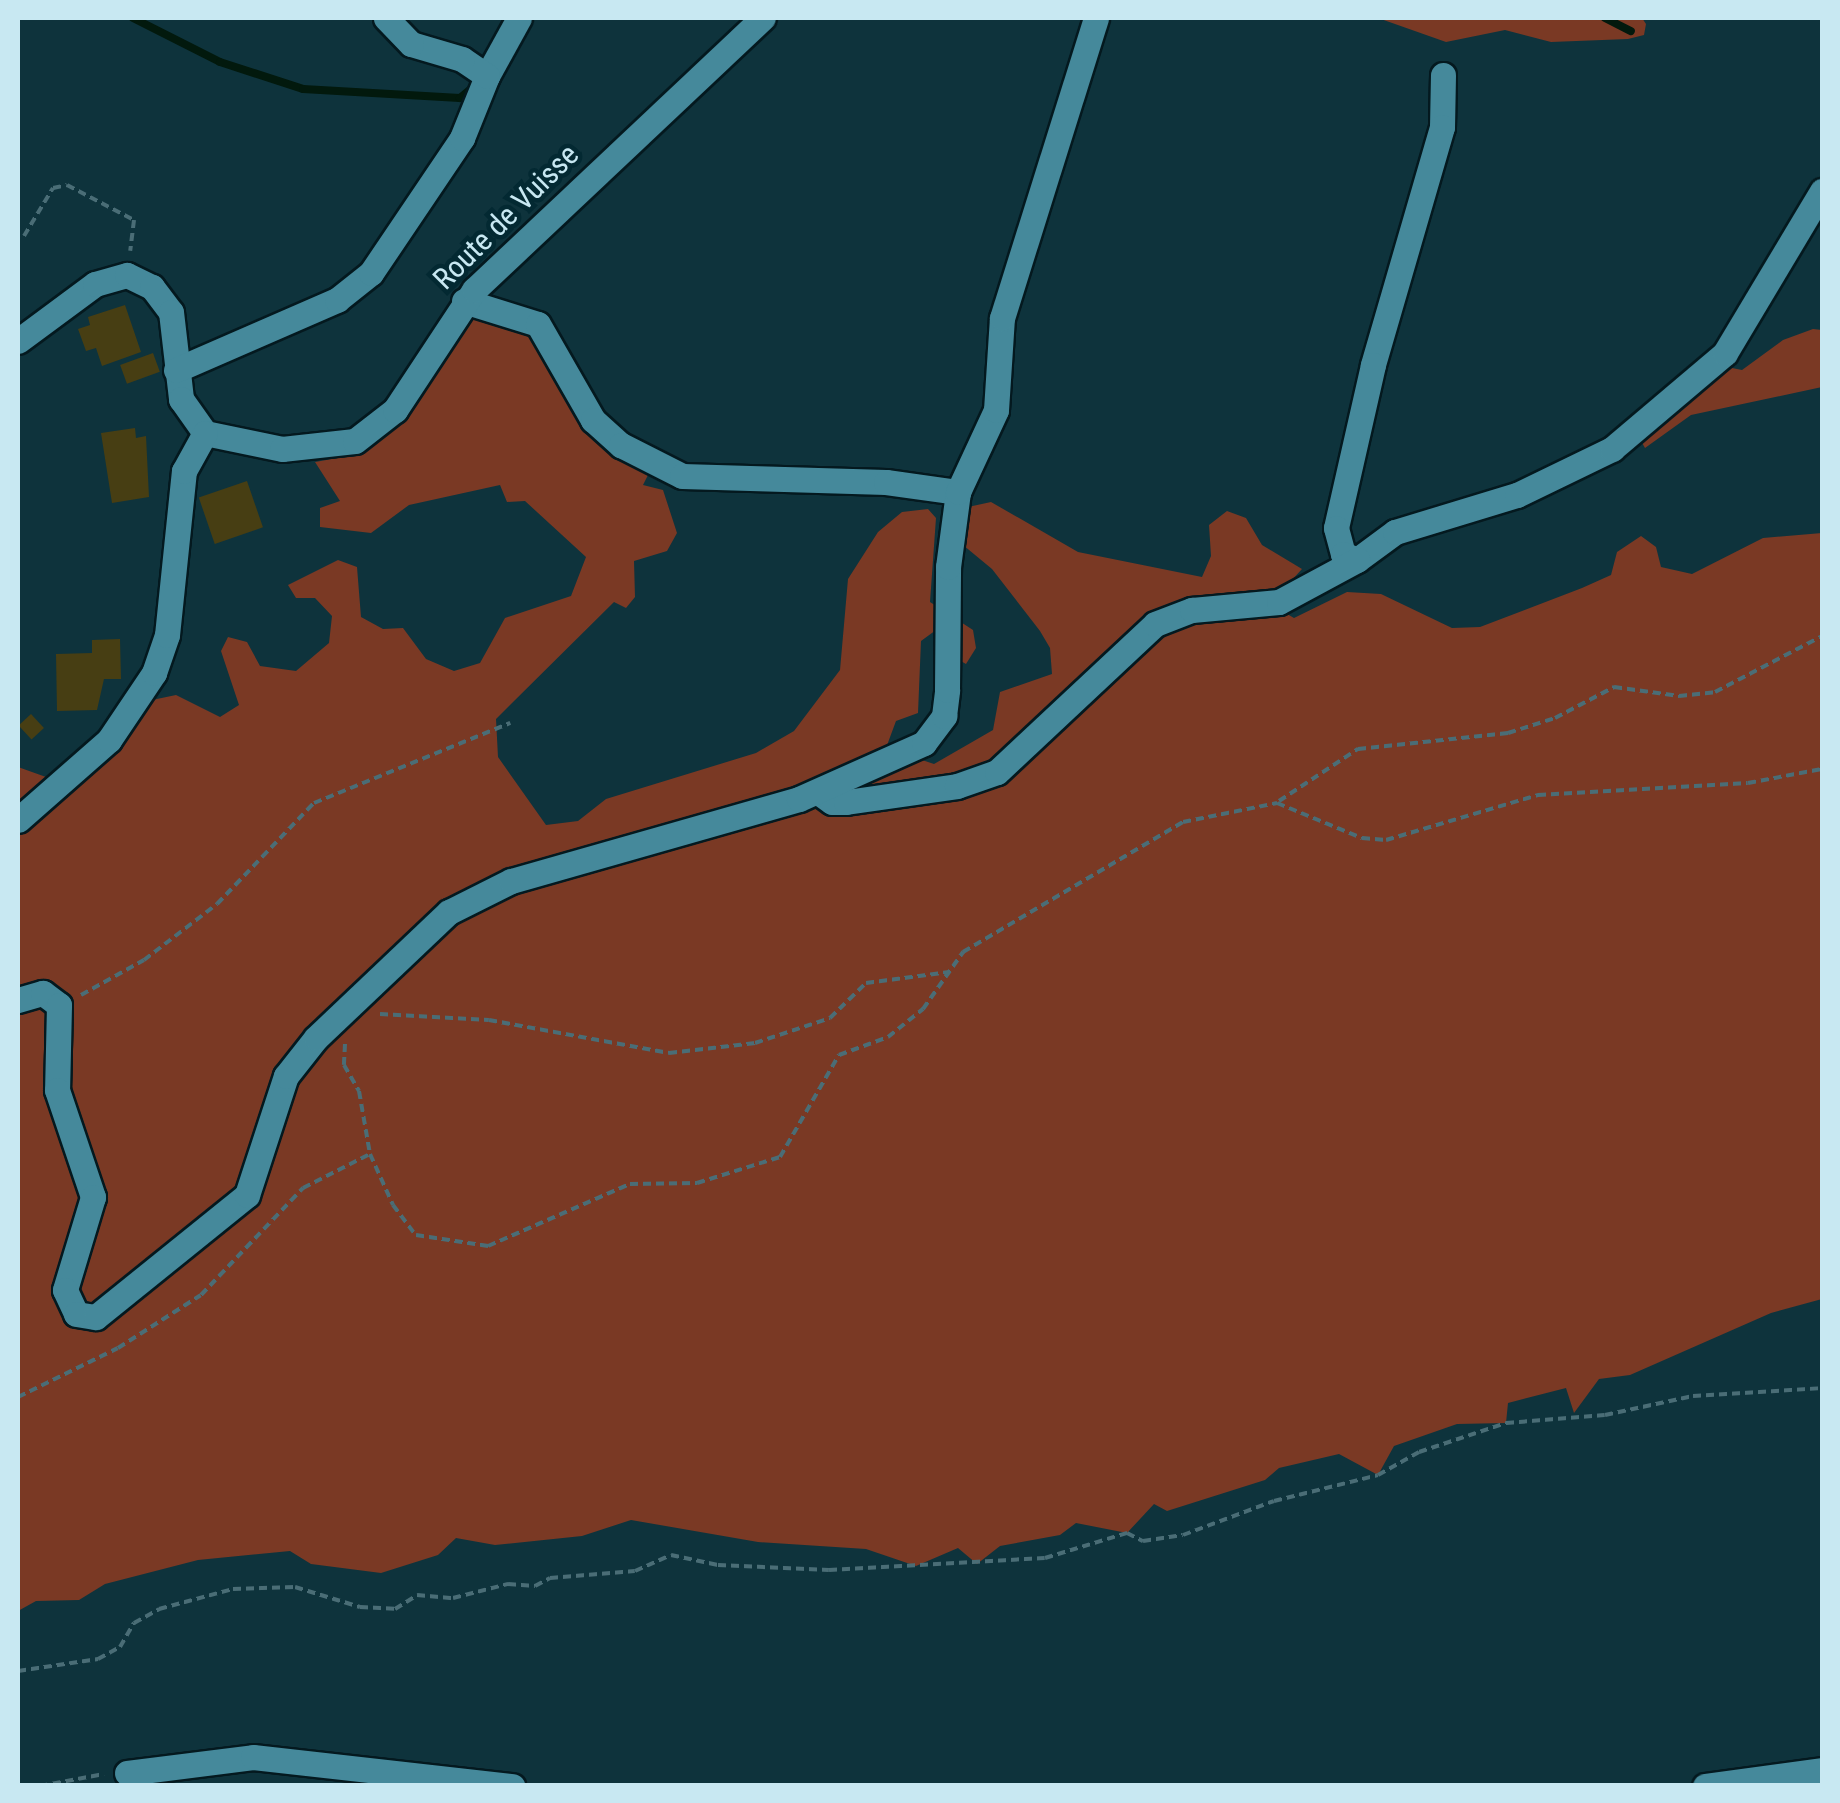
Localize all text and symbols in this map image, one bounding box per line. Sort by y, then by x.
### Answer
street label: Route de Vuisse [426,137,586,297]

